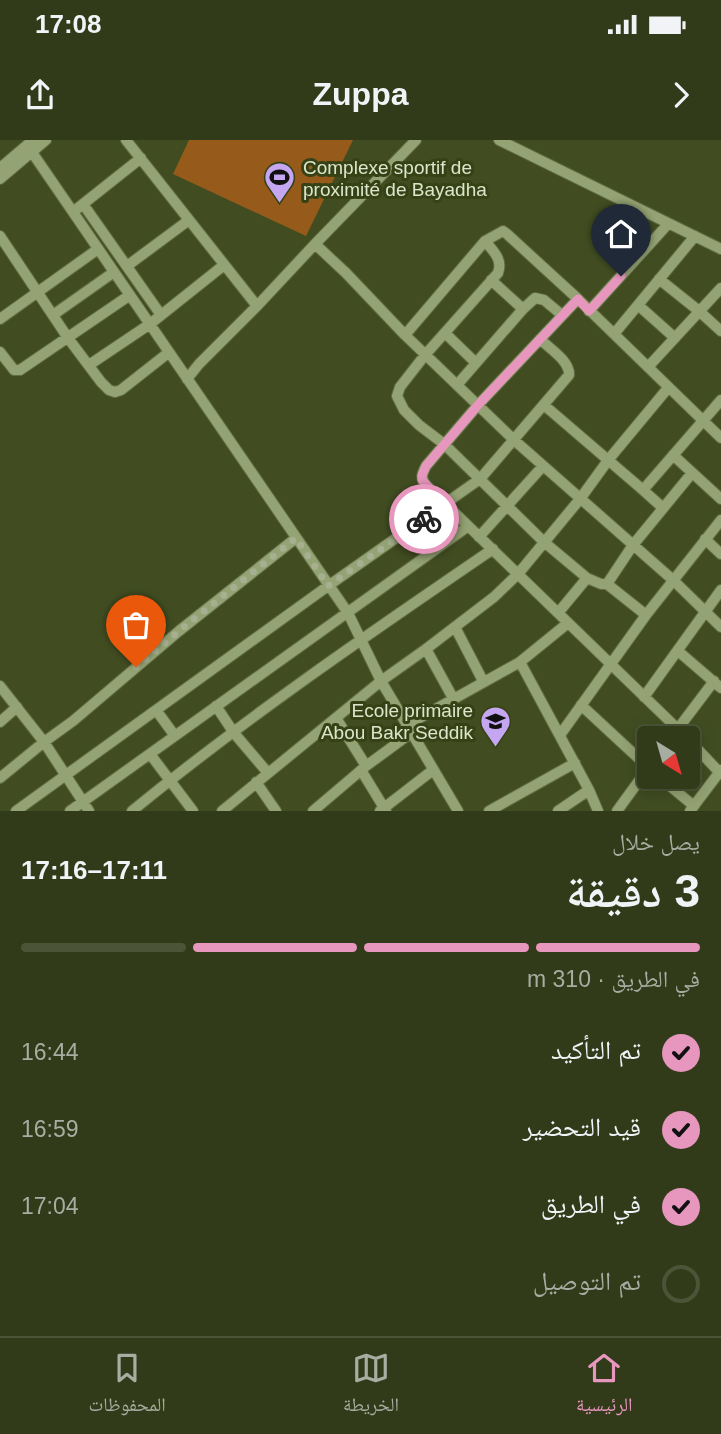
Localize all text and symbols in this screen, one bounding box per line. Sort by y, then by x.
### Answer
text: 17:08 [35,9,102,39]
icon: share [21,76,59,114]
text: Zuppa [313,76,409,112]
icon: forward [662,76,700,114]
place label: Complexe sportif de proximité de Bayadha [303,157,487,200]
sports icon: Complexe sportif de proximité de Bayadha [263,161,297,205]
pin [591,204,651,276]
icon: home [602,215,640,253]
courier [389,484,459,554]
icon: bike [405,500,443,538]
pin [106,595,166,667]
icon: bag [117,606,155,644]
place label: Ecole primaire Abou Bakr Seddik [321,700,473,743]
school or university icon: Ecole primaire Abou Bakr Seddik [479,704,513,748]
north arrow [637,726,700,789]
map controls [637,726,700,789]
text: يصل خلال [612,829,700,855]
text: 17:11–17:16 [21,855,167,885]
text: 3 دقيقة [566,865,700,917]
text: في الطريق · 310 m [527,966,700,992]
icon: check [662,1034,700,1072]
text: تم التأكيد [551,1035,641,1065]
text: 16:44 [21,1039,79,1065]
icon: check [662,1111,700,1149]
text: قيد التحضير [523,1112,641,1142]
text: 16:59 [21,1116,79,1142]
icon: check [662,1188,700,1226]
text: في الطريق [541,1189,641,1219]
text: 17:04 [21,1193,79,1219]
text: تم التوصيل [533,1266,641,1296]
tab: المحفوظات [89,1349,166,1423]
tab: الخريطة [343,1349,399,1423]
tab: الرئيسية [576,1349,632,1423]

